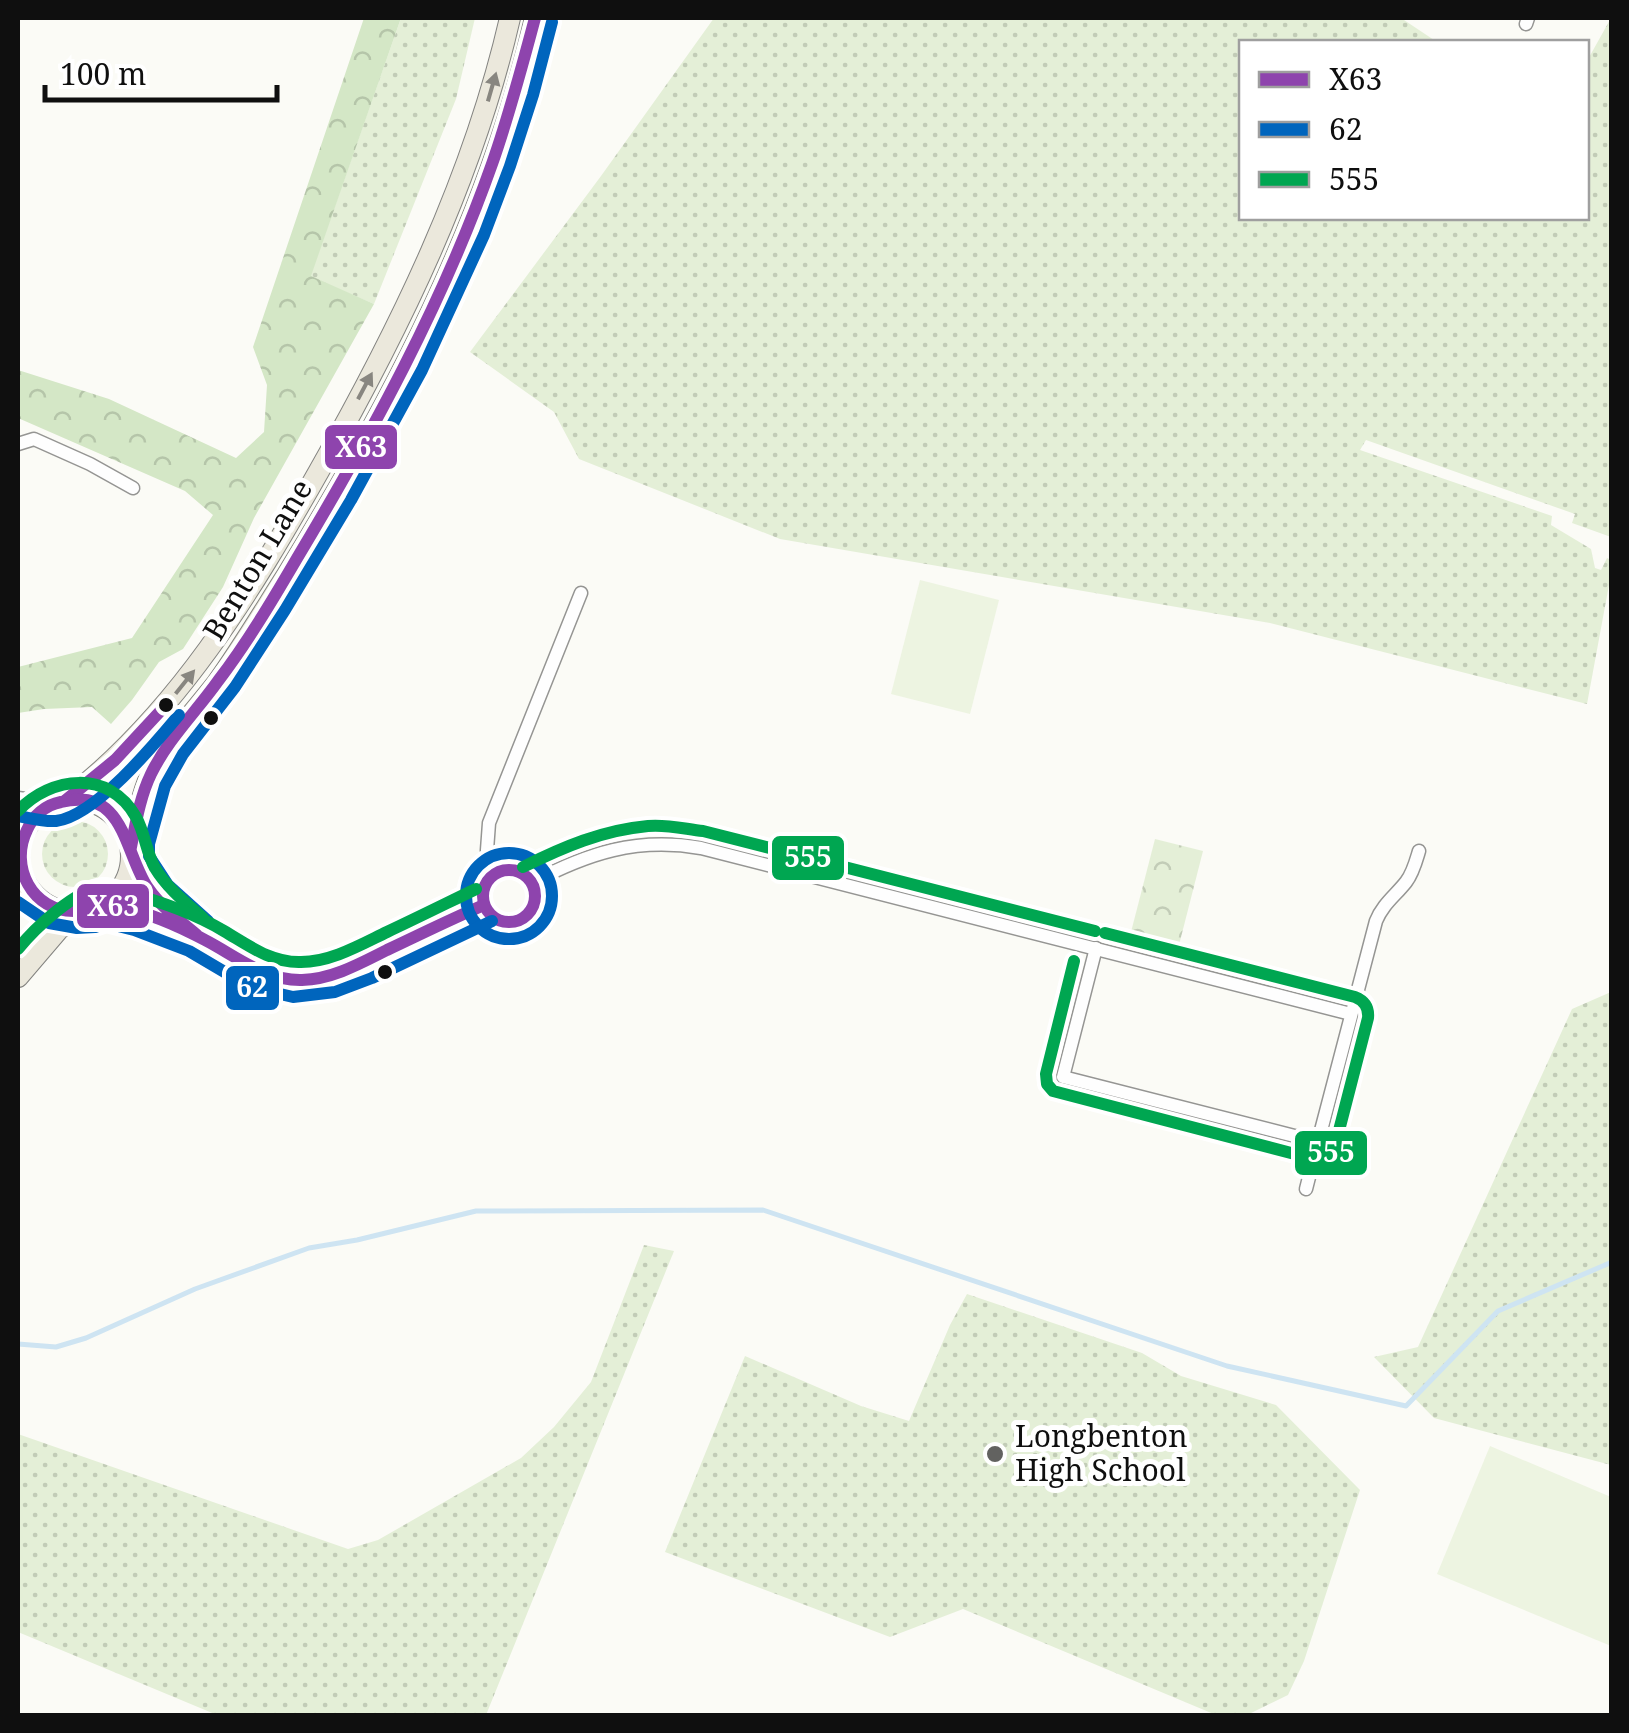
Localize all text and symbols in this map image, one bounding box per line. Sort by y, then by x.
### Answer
scale bar [45,40,278,102]
legend [1239,40,1589,220]
text: 100 m [60,53,146,94]
text: X63 [1329,58,1382,99]
one-way arrow [484,71,500,102]
text: 62 [1329,108,1363,149]
text: 555 [1329,158,1379,199]
one-way arrow [356,371,373,400]
line badge: X63 [323,423,399,471]
text: X63 [335,427,387,465]
street label: Benton Lane [193,471,321,647]
one-way arrow [174,669,194,695]
unlabelled marker [156,695,176,715]
unlabelled marker [201,708,221,728]
line badge: 555 [770,834,846,882]
text: 555 [784,837,832,875]
line badge: X63 [75,882,151,930]
text: X63 [87,886,139,924]
unlabelled marker [375,962,395,982]
line badge: 62 [224,964,281,1012]
text: 62 [236,967,268,1005]
line badge: 555 [1293,1129,1369,1177]
text: 555 [1307,1132,1355,1170]
place label: Longbenton High School [1015,1415,1188,1490]
marker: Longbenton High School [984,1443,1006,1465]

